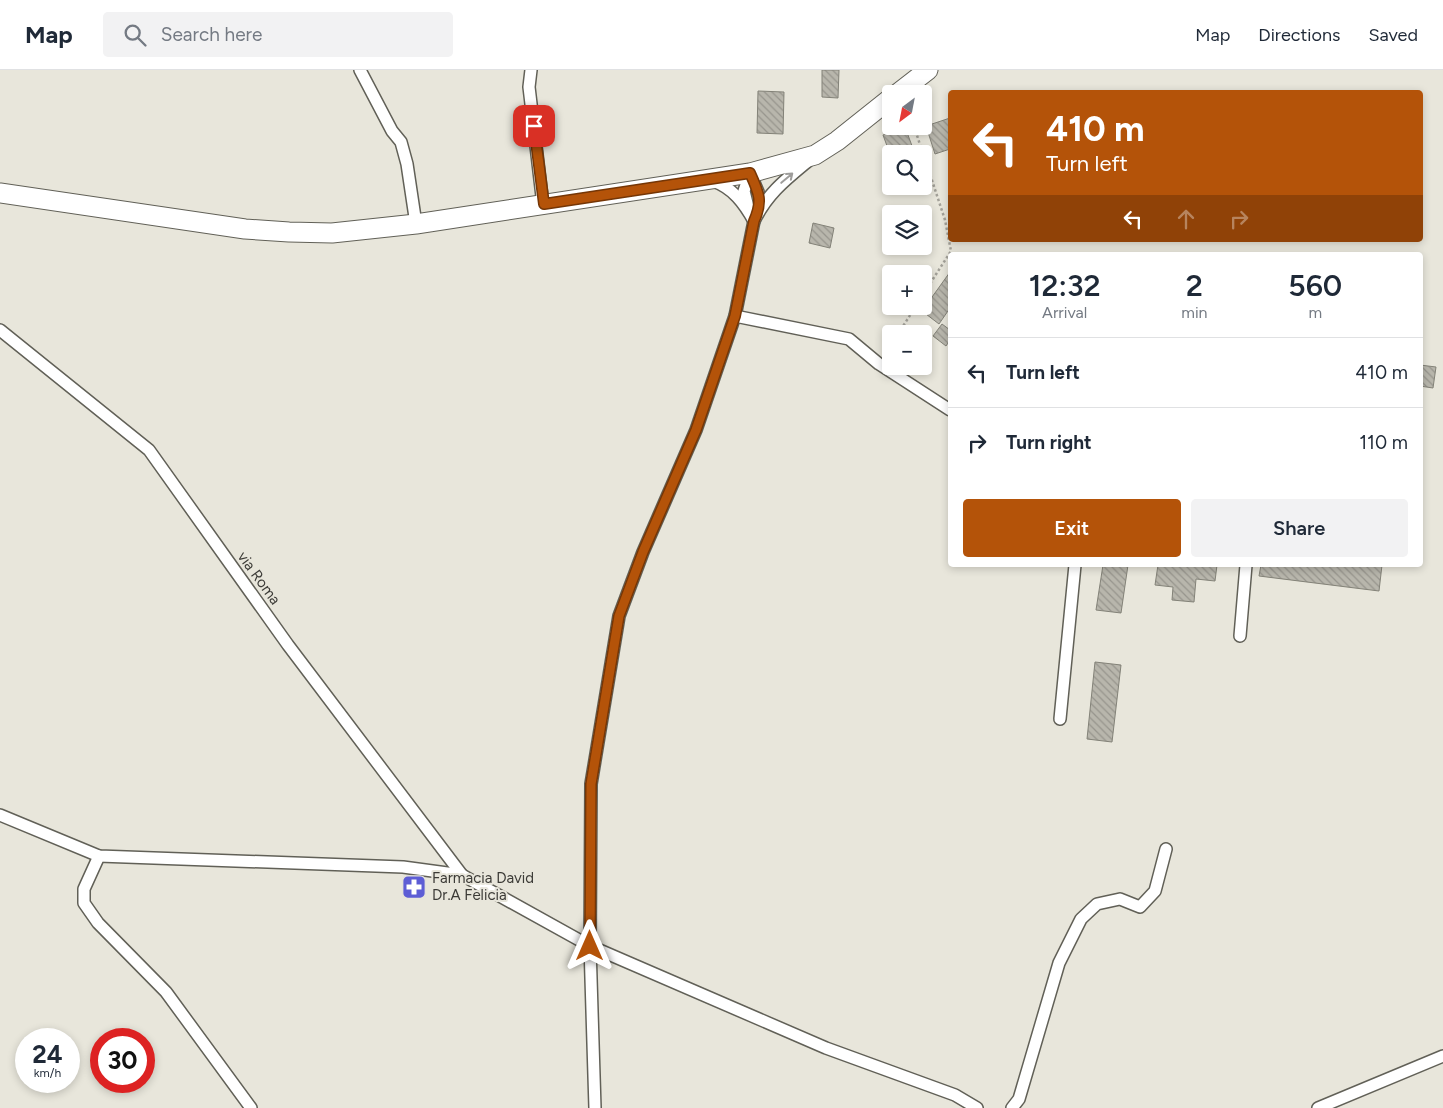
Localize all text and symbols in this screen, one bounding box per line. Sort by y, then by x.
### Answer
search box [103,12,453,57]
text: Map [25,20,73,49]
icon: search [121,21,149,49]
text: Search here [161,23,262,46]
text: Map [1195,24,1230,46]
text: Directions [1258,24,1340,46]
text: Saved [1368,24,1418,46]
north arrow [882,85,932,135]
map controls [882,85,932,375]
pin [513,105,555,147]
text: 410 m [1046,108,1144,150]
icon: left [963,110,1028,175]
icon: arrive [520,112,548,140]
button: search [882,145,932,195]
text: Turn left [1046,150,1128,177]
one-way arrow [781,173,794,184]
button: layers [882,205,932,255]
icon: left [1119,205,1147,233]
icon: ahead [1172,205,1200,233]
icon: right [1225,205,1253,233]
button: + [882,265,932,315]
text: 12:32 [1029,267,1101,304]
text: 2 [1186,267,1203,304]
text: 560 [1288,267,1342,304]
text: Arrival [1042,303,1087,322]
text: min [1181,303,1208,322]
text: m [1308,303,1322,322]
button: − [882,325,932,375]
icon: left [963,359,991,387]
text: Turn left [1006,361,1080,384]
text: 410 m [1355,361,1408,384]
icon: right [963,429,991,457]
text: Turn right [1006,431,1092,454]
text: 110 m [1359,431,1408,454]
button: Exit [963,499,1181,557]
button: Share [1191,499,1408,557]
street label: via Roma [234,548,284,608]
place label: Farmacia David Dr.A Felicia [432,869,534,904]
pharmacy icon: Farmacia David Dr.A Felicia [401,874,427,900]
position arrow [563,919,615,971]
speed limit sign: 30 [90,1028,155,1093]
text: 24 [32,1039,63,1069]
text: km/h [34,1066,61,1080]

